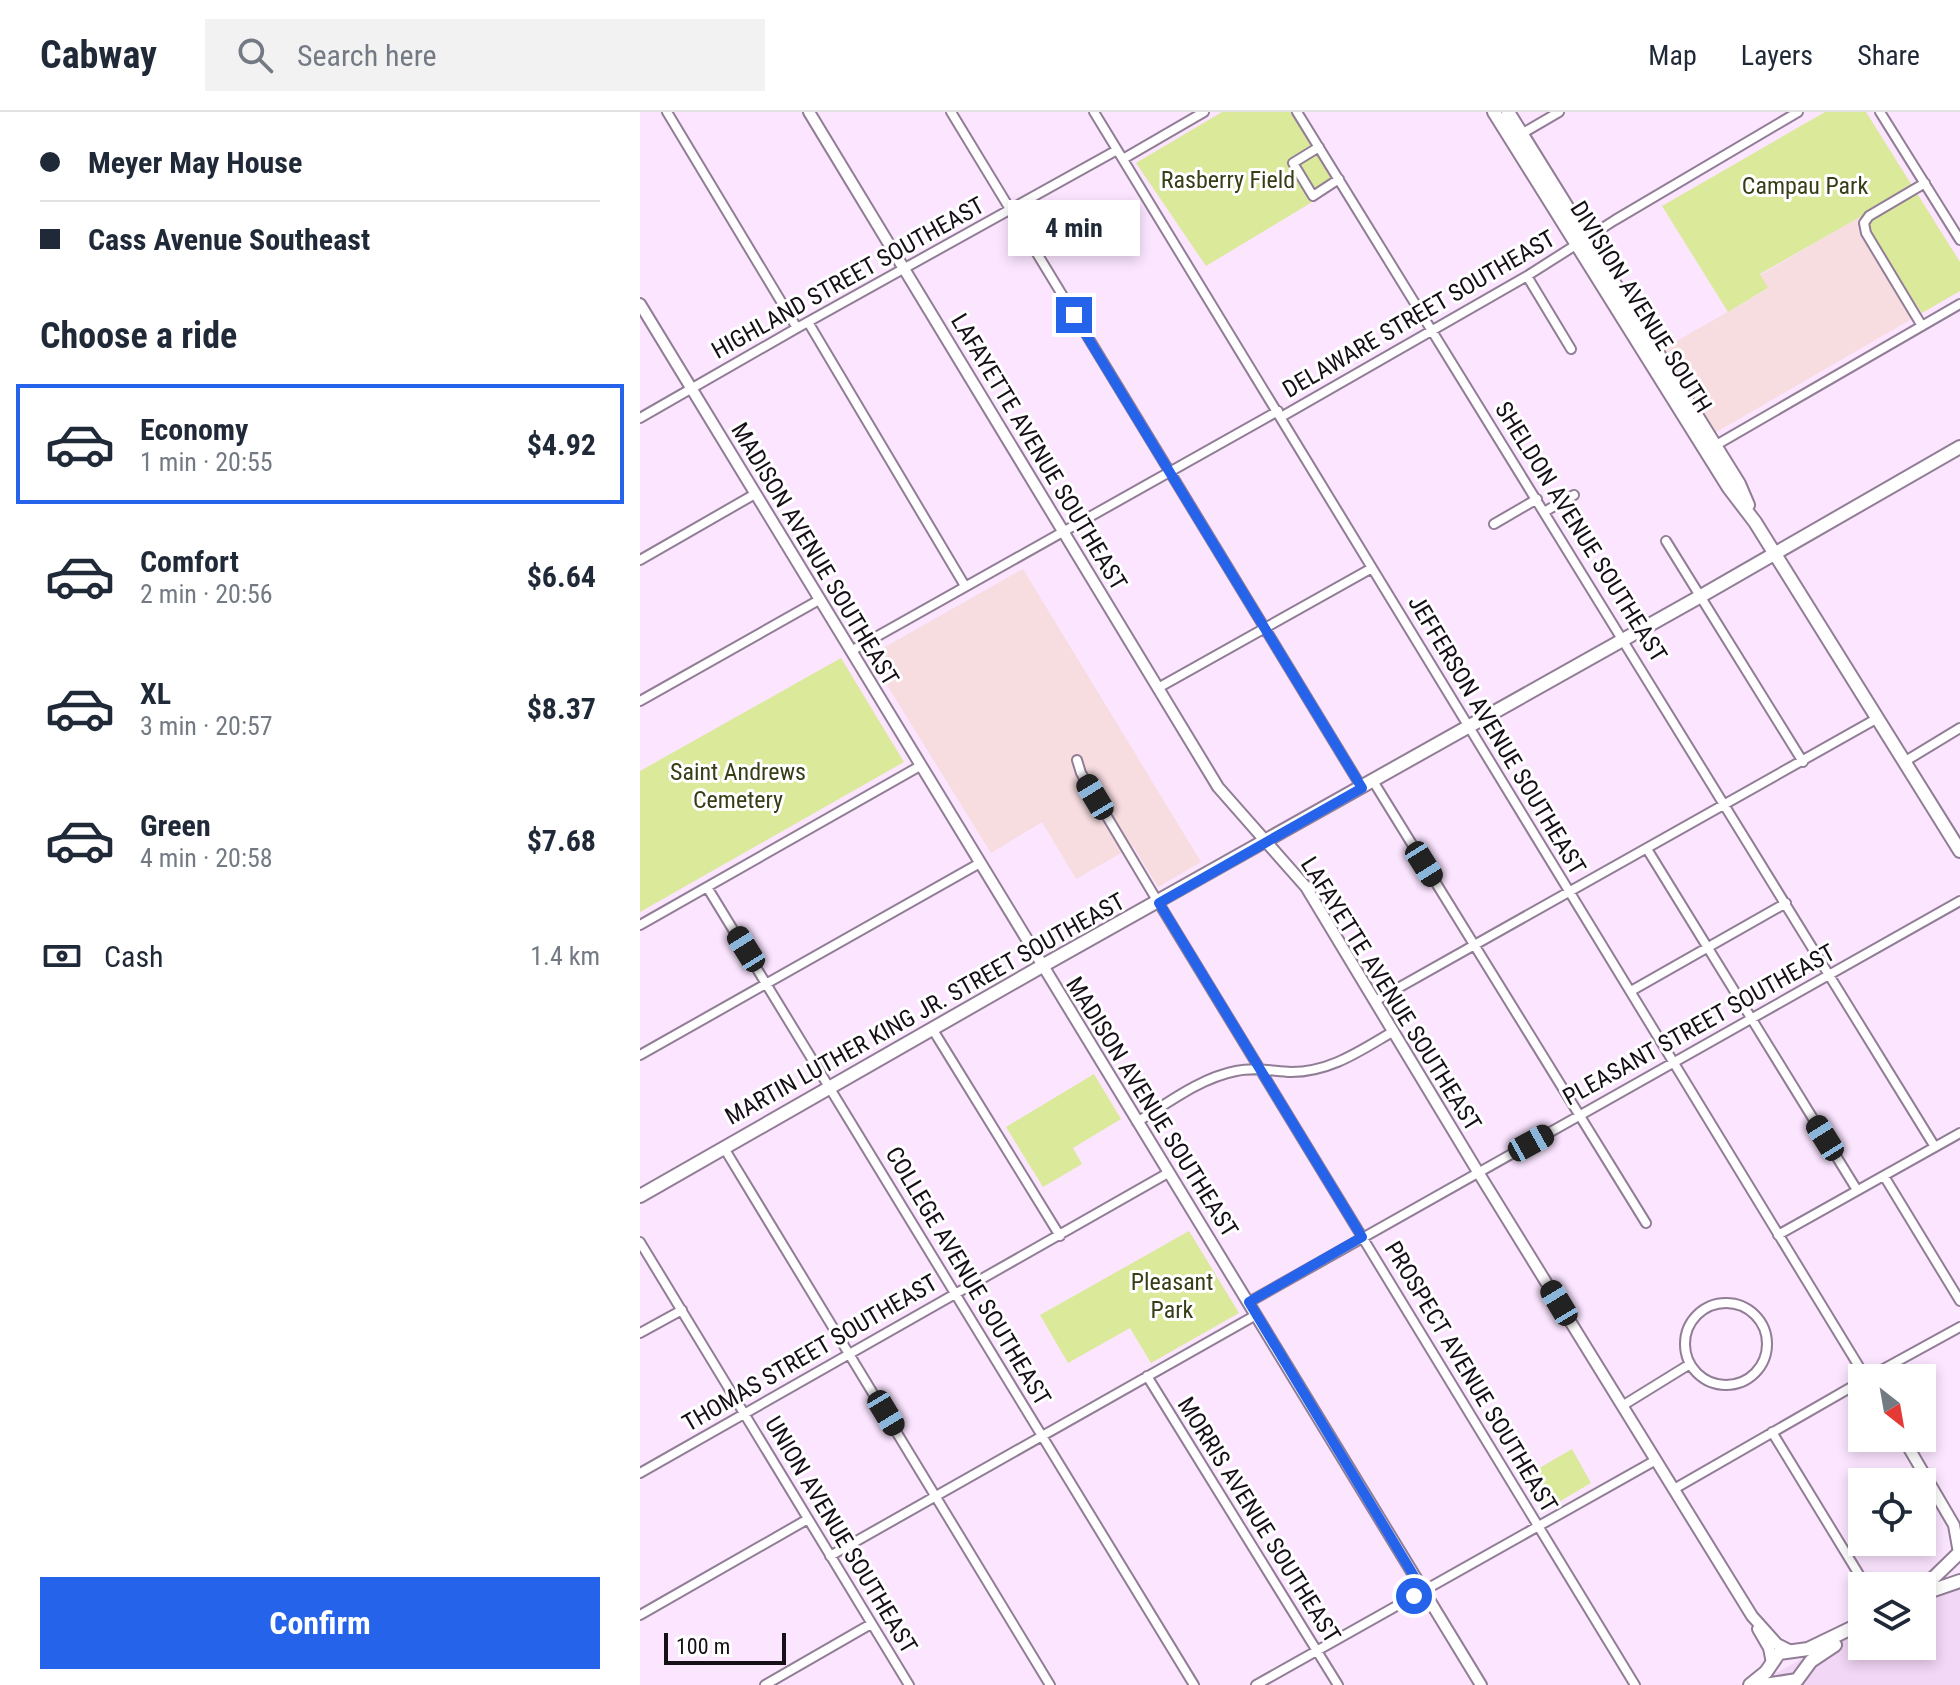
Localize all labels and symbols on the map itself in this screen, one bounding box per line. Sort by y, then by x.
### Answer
park label: Rasberry Field [1161,166,1295,194]
park label: Campau Park [1742,172,1868,200]
street label: HIGHLAND STREET SOUTHEAST [707,191,989,365]
street label: DIVISION AVENUE SOUTH [1564,196,1718,418]
callout: 4 min [1008,199,1140,255]
street label: DELAWARE STREET SOUTHEAST [1278,224,1560,404]
route end [1056,297,1092,333]
street label: LAFAYETTE AVENUE SOUTHEAST [945,309,1133,595]
street label: SHELDON AVENUE SOUTHEAST [1489,397,1673,667]
street label: MADISON AVENUE SOUTHEAST [725,418,905,690]
street label: JEFFERSON AVENUE SOUTHEAST [1402,590,1592,880]
park label: Saint Andrews Cemetery [670,758,806,814]
car [1072,770,1118,824]
car [1401,837,1447,891]
street label: LAFAYETTE AVENUE SOUTHEAST [1295,852,1487,1136]
street label: MARTIN LUTHER KING JR. STREET SOUTHEAST [720,887,1130,1131]
car [723,922,769,976]
street label: PLEASANT STREET SOUTHEAST [1558,938,1840,1112]
street label: MADISON AVENUE SOUTHEAST [1060,972,1244,1242]
car [1802,1111,1848,1165]
car [1504,1121,1558,1165]
street label: COLLEGE AVENUE SOUTHEAST [880,1142,1056,1410]
street label: PROSPECT AVENUE SOUTHEAST [1379,1236,1563,1518]
street label: THOMAS STREET SOUTHEAST [678,1268,942,1438]
park label: Pleasant Park [1131,1268,1213,1324]
car [1536,1276,1582,1330]
north arrow [1848,1364,1936,1452]
car [863,1386,909,1440]
street label: MORRIS AVENUE SOUTHEAST [1172,1392,1346,1648]
street label: UNION AVENUE SOUTHEAST [759,1411,923,1659]
route start [1396,1578,1432,1614]
scale bar [664,1629,786,1665]

